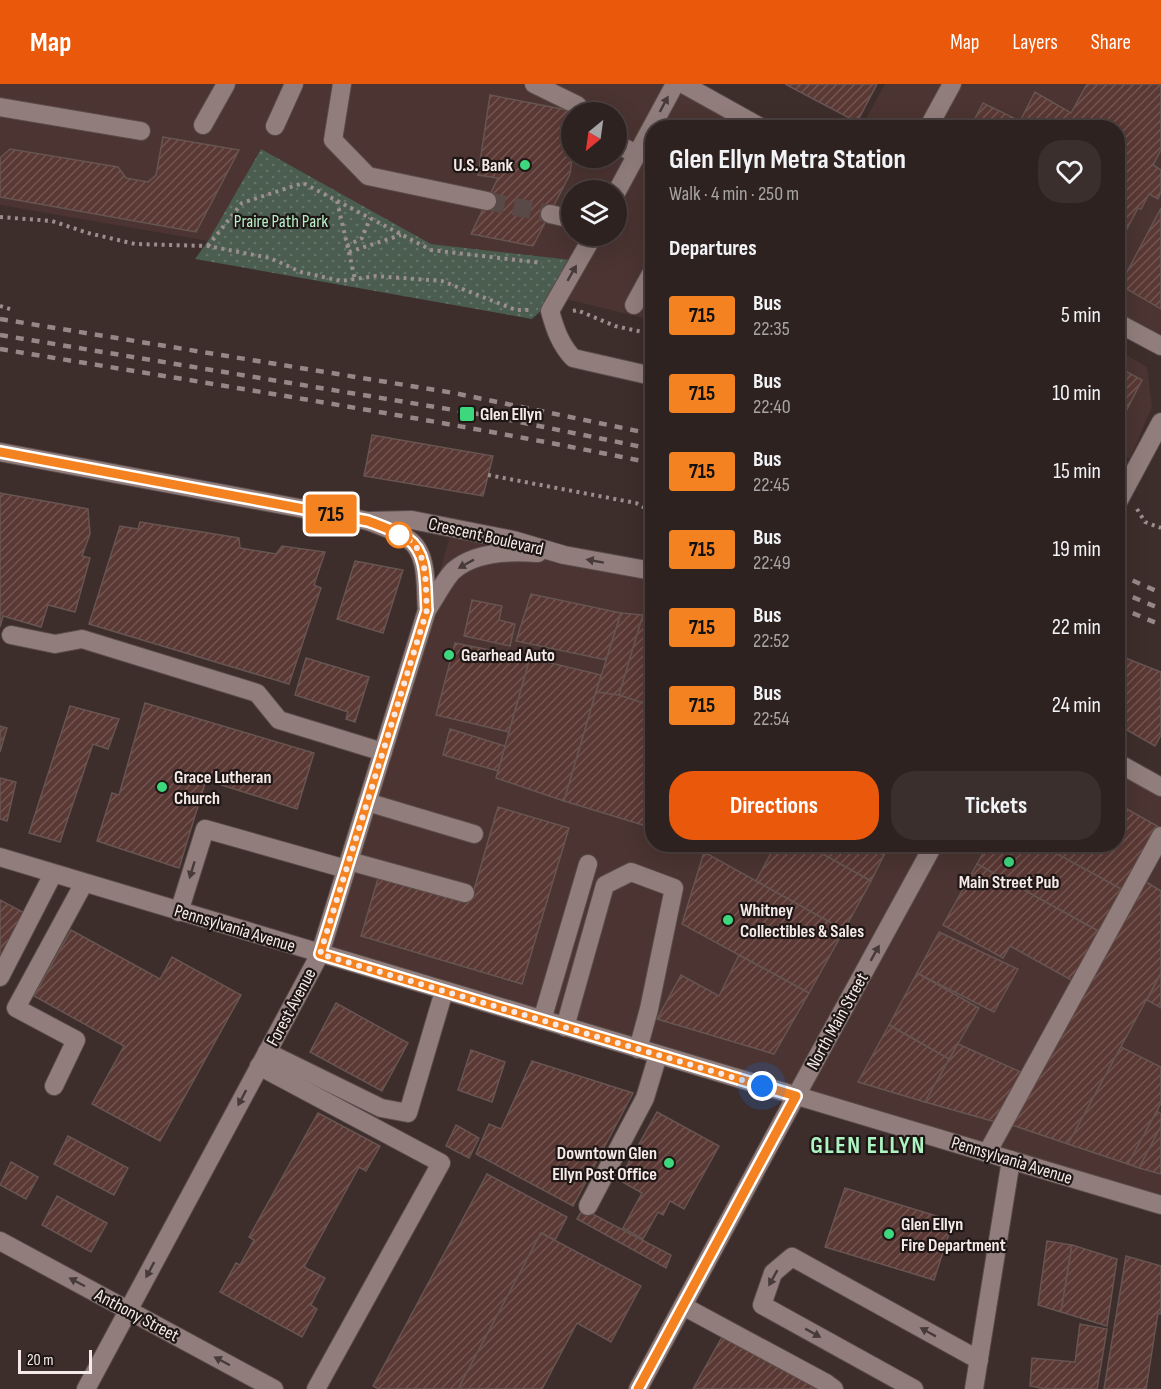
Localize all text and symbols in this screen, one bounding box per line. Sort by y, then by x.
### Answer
text: Map [30,26,71,59]
text: Map [950,30,979,55]
text: Layers [1012,30,1058,55]
text: Share [1091,30,1131,55]
one-way arrow [659,96,669,113]
north arrow [561,102,627,168]
map controls [561,102,627,246]
button: heart [1038,140,1101,203]
text: Glen Ellyn Metra Station [669,143,906,176]
place label: U.S. Bank [453,155,513,176]
marker: U.S. Bank [518,158,532,172]
button: layers [561,180,627,246]
text: Walk · 4 min · 250 m [669,182,799,206]
park label: Praire Path Park [234,211,328,232]
text: Departures [669,235,757,262]
one-way arrow [567,264,577,281]
text: Bus [753,290,782,317]
text: 5 min [1061,302,1101,329]
text: 715 [689,303,715,328]
text: 22:35 [753,317,790,341]
text: Bus [753,368,782,395]
text: 10 min [1052,380,1101,407]
text: 715 [689,381,715,406]
text: 22:40 [753,395,791,419]
place label: Glen Ellyn [480,404,542,425]
marker: Glen Ellyn [458,405,476,423]
text: Bus [753,446,782,473]
text: 15 min [1053,458,1101,485]
text: 715 [689,459,715,484]
text: 22:45 [753,473,790,497]
line badge: 715 [296,494,366,534]
text: 715 [318,502,344,527]
street label: Crescent Boulevard [426,513,545,560]
unlabelled marker [386,522,412,548]
text: Bus [753,524,782,551]
text: 19 min [1052,536,1101,563]
text: 715 [689,537,715,562]
text: 22:49 [753,551,791,575]
one-way arrow [585,556,604,565]
one-way arrow [457,559,474,569]
text: Bus [753,602,782,629]
text: 22 min [1052,614,1101,641]
text: 715 [689,615,715,640]
text: 22:52 [753,629,790,653]
place label: Gearhead Auto [461,645,555,666]
marker: Gearhead Auto [442,648,456,662]
text: Bus [753,680,782,707]
text: 24 min [1052,692,1101,719]
text: 715 [689,693,715,718]
text: 22:54 [753,707,790,731]
place label: Grace Lutheran Church [174,767,271,809]
button: Directions [669,771,879,840]
button: Tickets [891,771,1101,840]
marker: Grace Lutheran Church [155,780,169,794]
marker: Main Street Pub [1002,855,1016,869]
one-way arrow [187,861,196,879]
place label: Main Street Pub [959,872,1059,893]
street label: Pennsylvania Avenue [172,900,298,957]
place label: Whitney Collectibles & Sales [740,900,864,942]
marker: Whitney Collectibles & Sales [721,913,735,927]
one-way arrow [870,944,880,961]
street label: Forest Avenue [262,965,321,1050]
street label: North Main Street [802,969,873,1073]
your location [747,1071,777,1101]
one-way arrow [237,1090,247,1107]
district label: GLEN ELLYN [810,1131,926,1160]
street label: Pennsylvania Avenue [949,1132,1075,1189]
place label: Downtown Glen Ellyn Post Office [552,1143,657,1185]
marker: Downtown Glen Ellyn Post Office [662,1156,676,1170]
place label: Glen Ellyn Fire Department [901,1214,1006,1256]
marker: Glen Ellyn Fire Department [882,1227,896,1241]
one-way arrow [145,1262,155,1279]
one-way arrow [768,1270,778,1287]
one-way arrow [68,1277,85,1287]
street label: Anthony Street [90,1284,183,1347]
one-way arrow [919,1327,936,1337]
one-way arrow [804,1328,821,1338]
scale bar [18,1347,92,1374]
text: 20 m [27,1351,54,1370]
one-way arrow [213,1356,230,1366]

